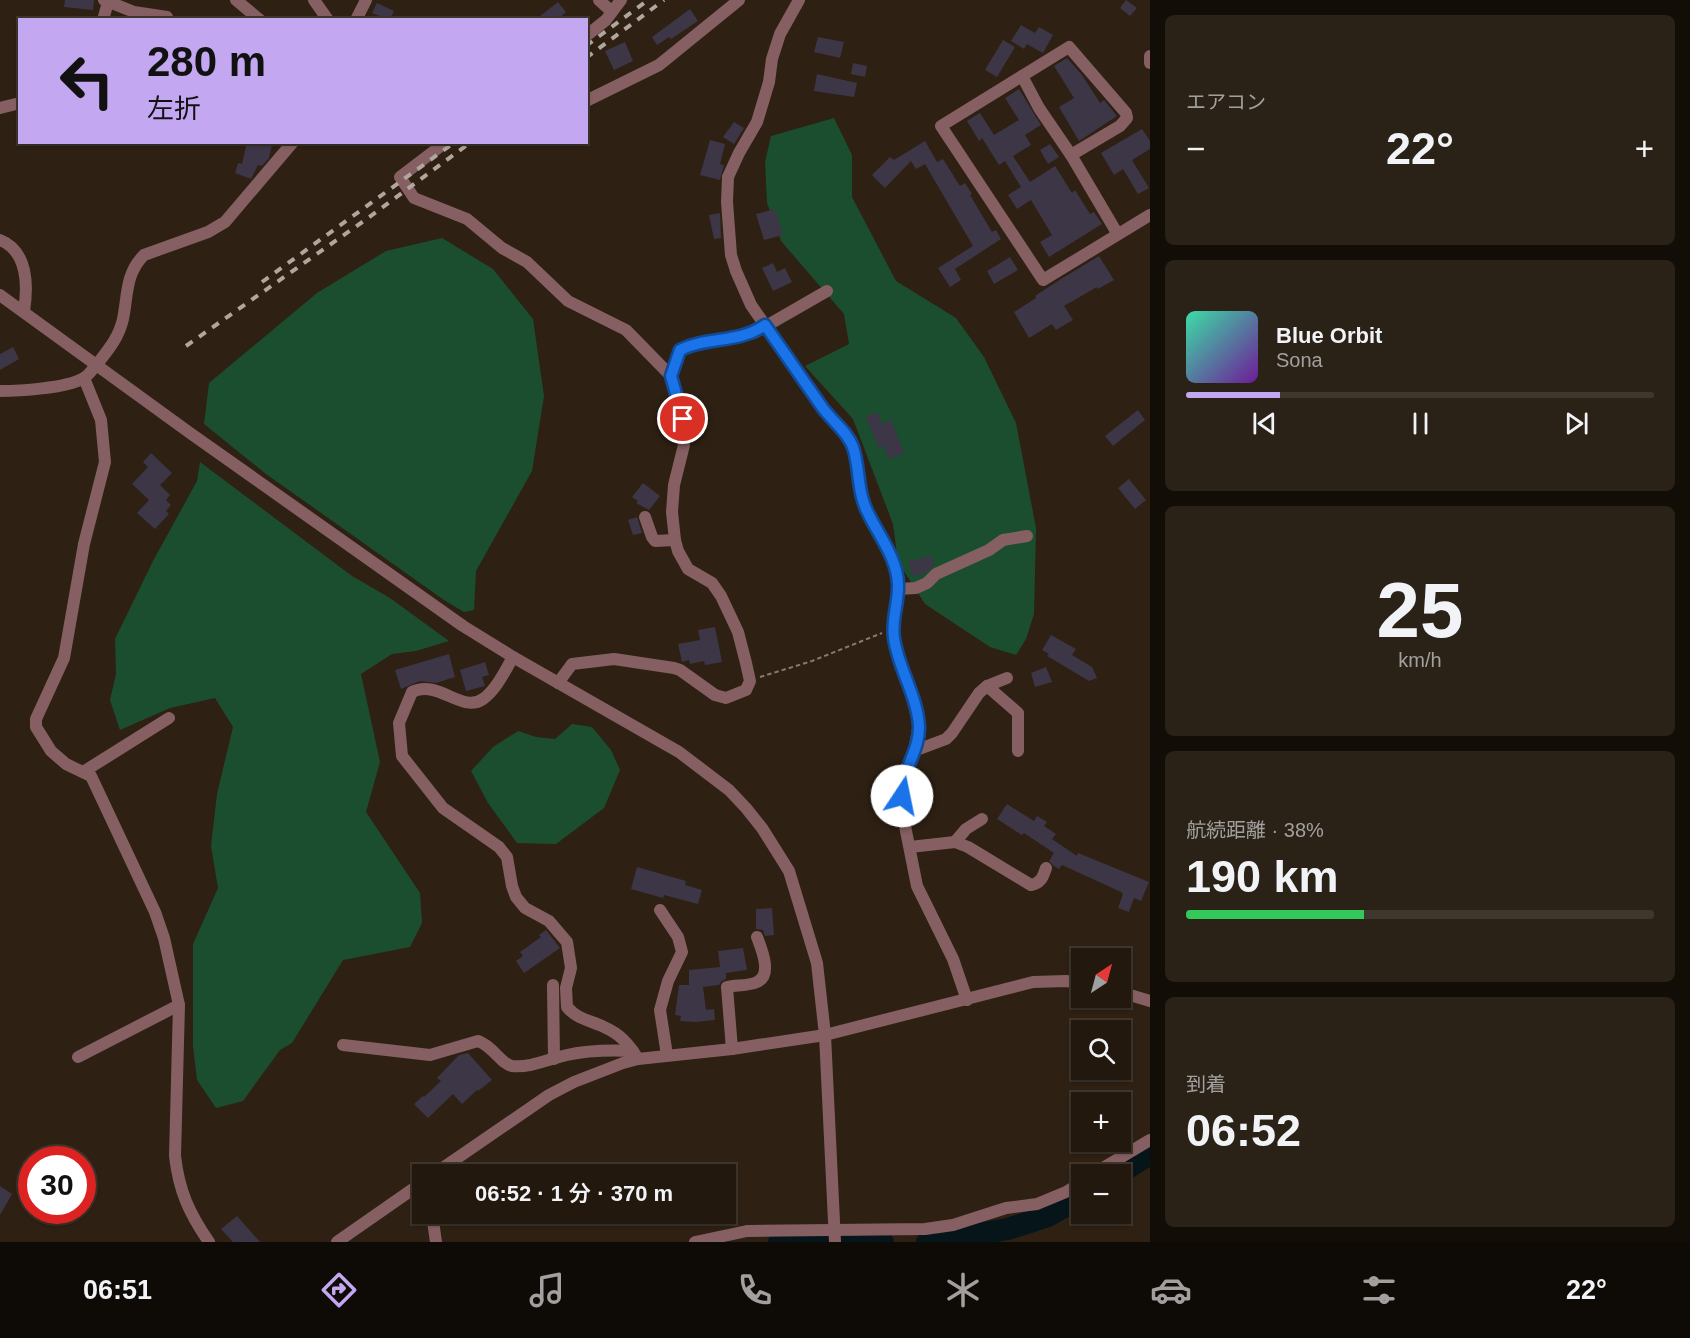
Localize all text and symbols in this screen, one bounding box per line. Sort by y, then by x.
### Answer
text: 280 m [147,38,266,85]
icon: left [48,42,126,120]
text: エアコン [1186,91,1266,113]
text: 左折 [147,94,201,124]
text: 22° [1386,123,1454,174]
text: − [1186,130,1205,167]
text: + [1635,130,1654,167]
text: Blue Orbit [1276,323,1382,348]
text: Sona [1276,349,1323,371]
pin [657,393,708,444]
icon: arrive [666,402,699,435]
icon: previous [1248,407,1281,440]
icon: pause [1404,407,1437,440]
icon: next [1560,407,1593,440]
text: 25 [1377,566,1463,654]
text: km/h [1398,649,1442,671]
position arrow [870,764,934,828]
text: 航続距離 · 38% [1186,819,1324,841]
text: 190 km [1186,851,1339,902]
north arrow [1071,948,1131,1008]
map controls [1071,948,1131,1224]
button: search [1071,1020,1131,1080]
text: 到着 [1186,1073,1226,1095]
button: + [1071,1092,1131,1152]
text: 06:52 [1186,1105,1301,1156]
speed limit sign: 30 [18,1146,96,1224]
button: − [1071,1164,1131,1224]
text: 06:52 · 1 分 · 370 m [475,1181,673,1206]
icon: directions [318,1269,360,1311]
icon: music [526,1269,568,1311]
icon: phone [734,1269,776,1311]
icon: climate [942,1269,984,1311]
icon: car [1150,1269,1192,1311]
icon: filters [1358,1269,1400,1311]
text: 06:51 [83,1275,152,1305]
text: 22° [1566,1275,1607,1305]

